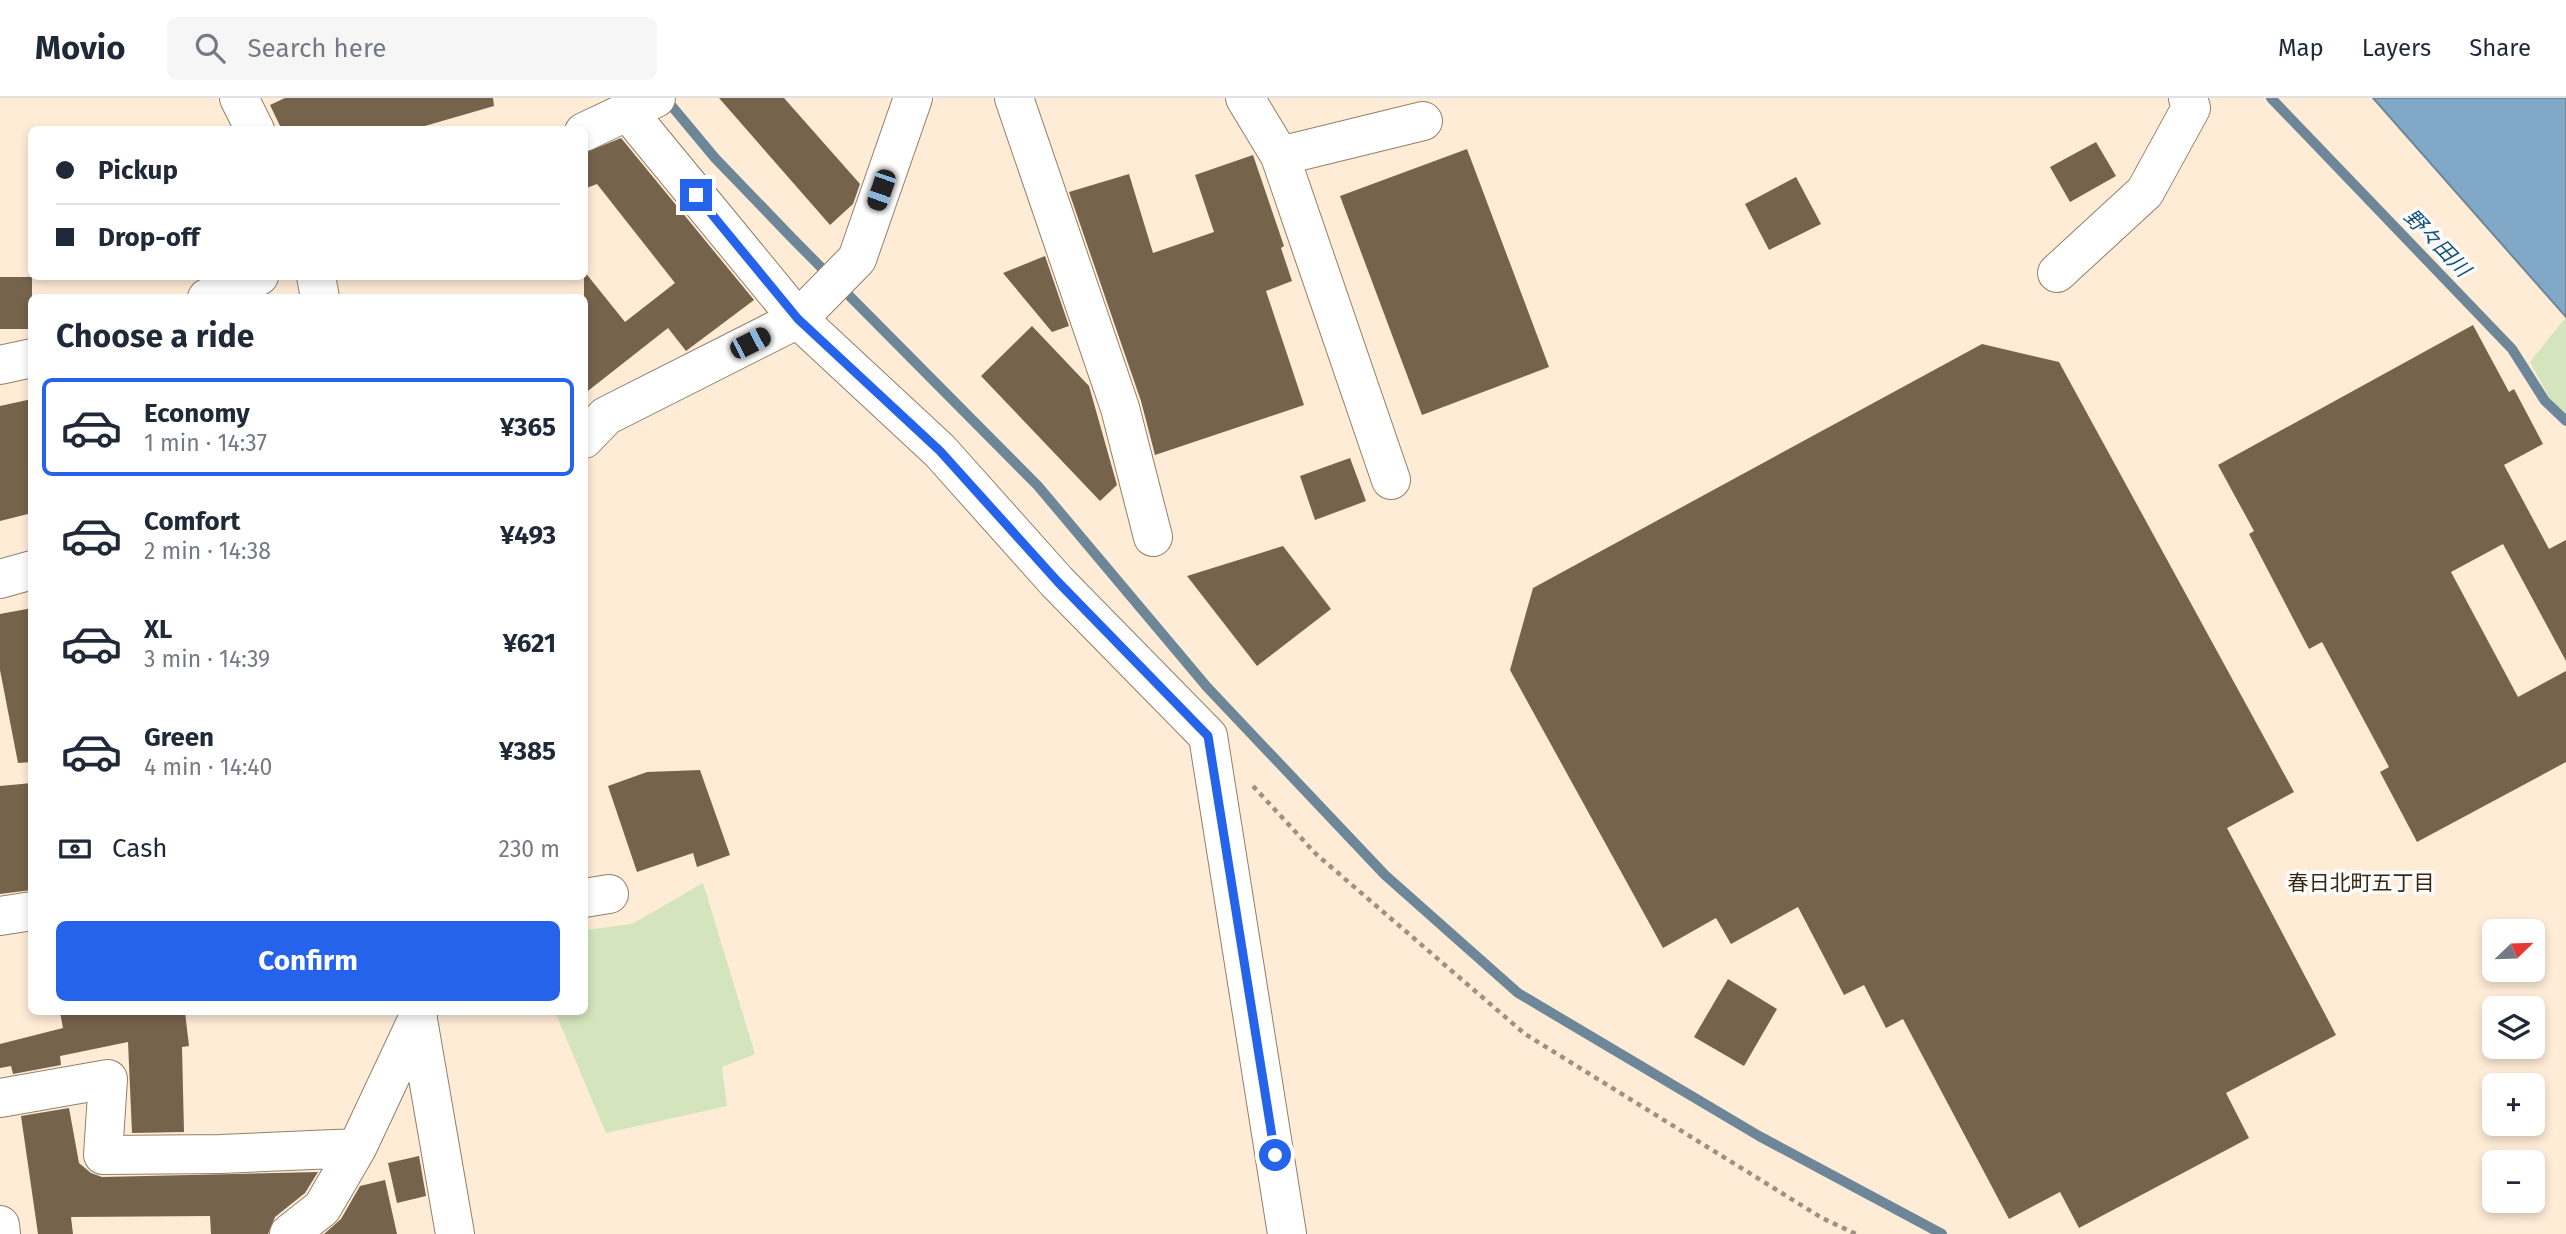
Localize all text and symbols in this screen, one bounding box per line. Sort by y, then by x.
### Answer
search box [167,17,657,80]
text: Movio [35,28,125,68]
icon: search [191,29,229,67]
text: Search here [247,33,386,64]
text: Map [2278,34,2324,62]
text: Layers [2362,34,2431,62]
text: Share [2469,34,2531,62]
text: Pickup [98,155,178,186]
car [865,167,898,213]
route end [680,179,712,211]
water label: 野々田川 [2398,204,2477,284]
text: Drop-off [98,222,200,253]
text: Choose a ride [56,317,254,355]
car [727,324,774,362]
icon: car [60,396,123,459]
text: Economy [144,398,250,429]
text: ¥365 [500,412,556,443]
text: 1 min · 14:37 [144,429,267,457]
icon: car [60,504,123,567]
text: Comfort [144,506,240,537]
text: ¥493 [500,520,556,551]
text: 2 min · 14:38 [144,537,271,565]
icon: car [60,612,123,675]
text: XL [144,614,172,645]
text: ¥621 [503,628,556,659]
text: 3 min · 14:39 [144,645,270,673]
icon: car [60,720,123,783]
text: Green [144,722,214,753]
text: ¥385 [499,736,556,767]
text: 4 min · 14:40 [144,753,272,781]
icon: cash [56,830,94,868]
text: Cash [112,833,168,864]
text: 230 m [499,835,560,863]
district label: 春日北町五丁目 [2288,870,2435,896]
north arrow [2482,919,2544,982]
map controls [2482,919,2545,1213]
button: Confirm [56,921,560,1001]
button: layers [2482,996,2545,1059]
button: + [2482,1073,2545,1136]
route start [1259,1139,1291,1171]
button: − [2482,1150,2545,1213]

